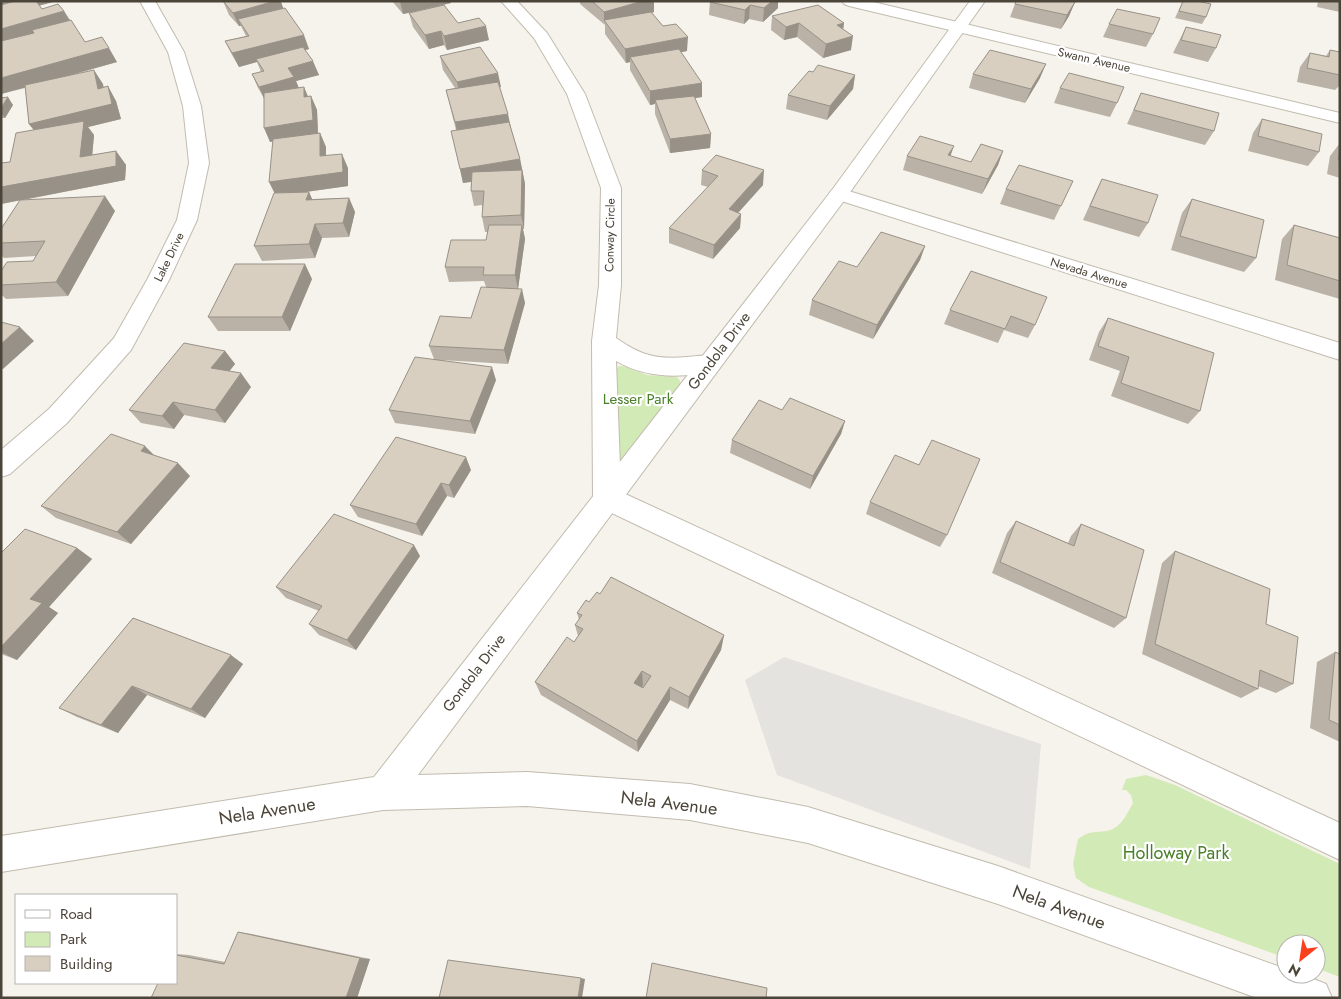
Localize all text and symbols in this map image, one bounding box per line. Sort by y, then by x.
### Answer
street label: Swann Avenue [1056,43,1132,77]
street label: Conway Circle [600,198,620,272]
street label: Lake Drive [149,229,189,285]
street label: Nevada Avenue [1048,253,1130,293]
street label: Gondola Drive [682,307,756,395]
park label: Lesser Park [603,388,674,410]
street label: Gondola Drive [437,629,511,717]
street label: Nela Avenue [619,784,719,822]
street label: Nela Avenue [217,791,317,831]
park label: Holloway Park [1123,840,1229,866]
street label: Nela Avenue [1009,878,1109,936]
legend [15,894,178,984]
text: Road [60,903,92,925]
text: Park [60,928,87,950]
north arrow [1276,934,1326,984]
text: Building [60,953,112,975]
text: N [1285,959,1304,982]

